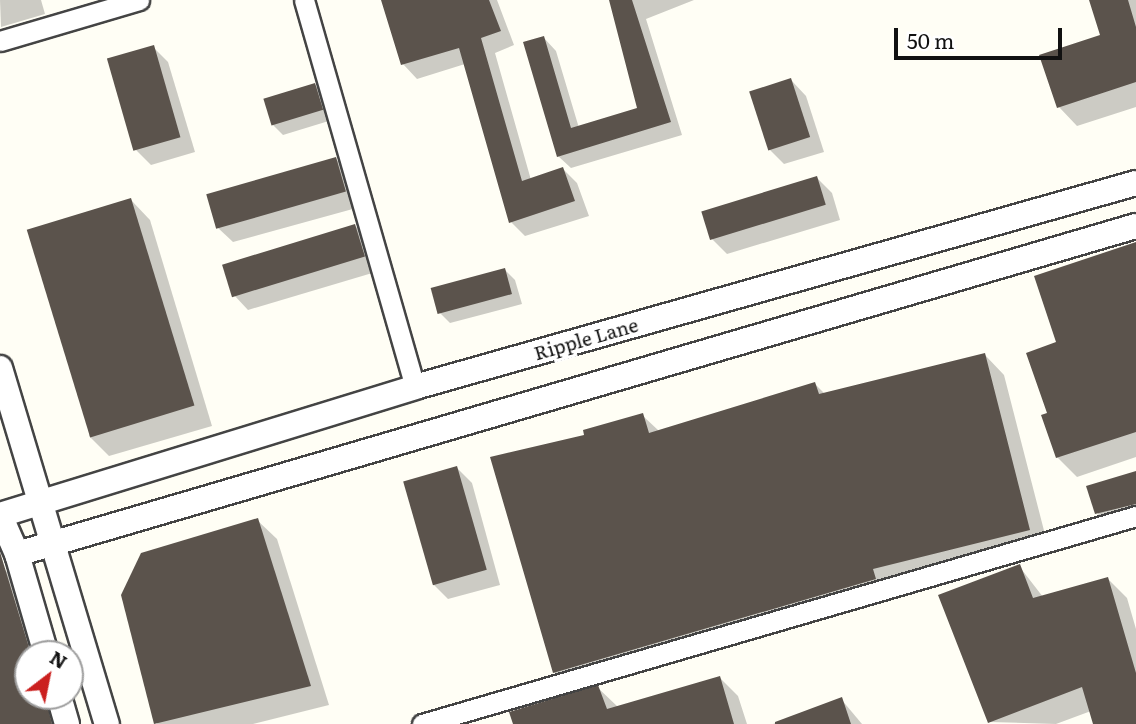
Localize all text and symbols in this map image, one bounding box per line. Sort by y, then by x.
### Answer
scale bar [898,14,1066,58]
text: 50 m [907,24,954,55]
street label: Ripple Lane [531,313,641,365]
north arrow [14,640,84,710]
text: N [45,643,73,675]

